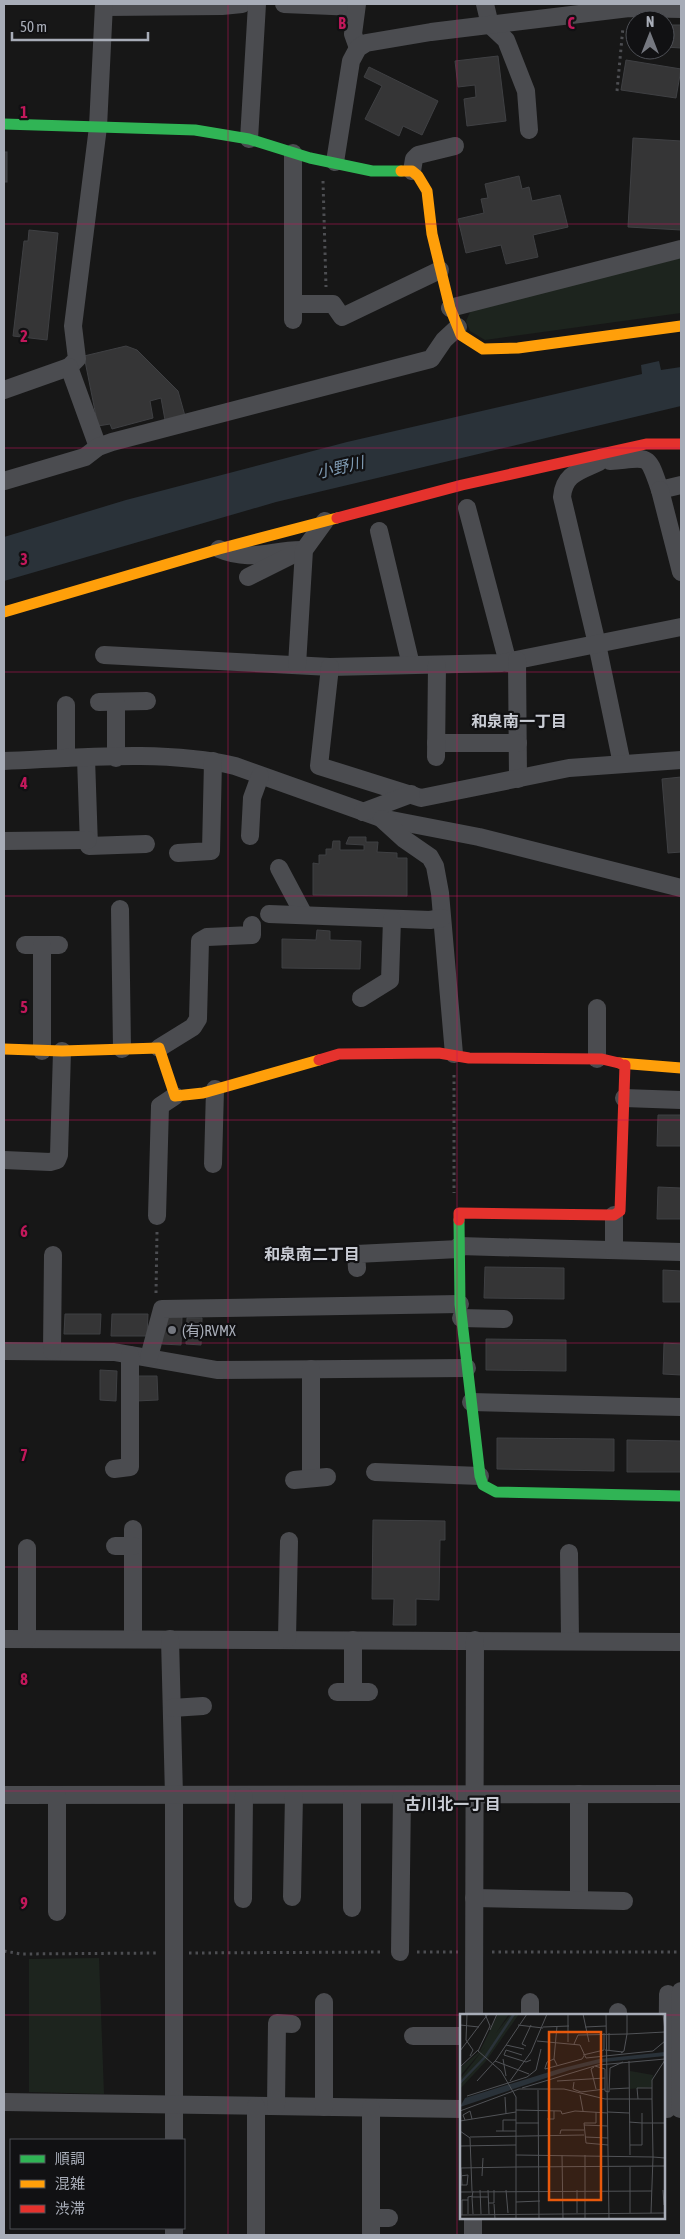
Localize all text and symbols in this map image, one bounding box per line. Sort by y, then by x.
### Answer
scale bar [12,10,149,42]
north arrow [625,10,675,60]
text: B [338,14,346,32]
text: C [567,14,575,32]
text: N [646,14,654,30]
text: 50 m [20,18,47,35]
text: 1 [20,103,28,121]
text: 2 [20,327,28,345]
water label: 小野川 [315,452,367,481]
text: 3 [20,550,28,568]
district label: 和泉南一丁目 [471,712,567,730]
text: 4 [19,774,28,792]
text: 5 [20,998,28,1016]
text: 6 [20,1222,28,1240]
district label: 和泉南二丁目 [264,1245,360,1263]
place label: (有)RVMX [182,1322,236,1339]
marker: (有)RVMX [166,1324,178,1336]
text: 7 [20,1446,28,1464]
text: 8 [20,1670,28,1688]
district label: 古川北一丁目 [405,1795,501,1813]
text: 9 [20,1894,28,1912]
inset map [460,2014,665,2219]
legend [10,2139,185,2229]
text: 順調 [55,2150,85,2167]
text: 混雑 [55,2175,85,2192]
text: 渋滞 [55,2200,85,2217]

